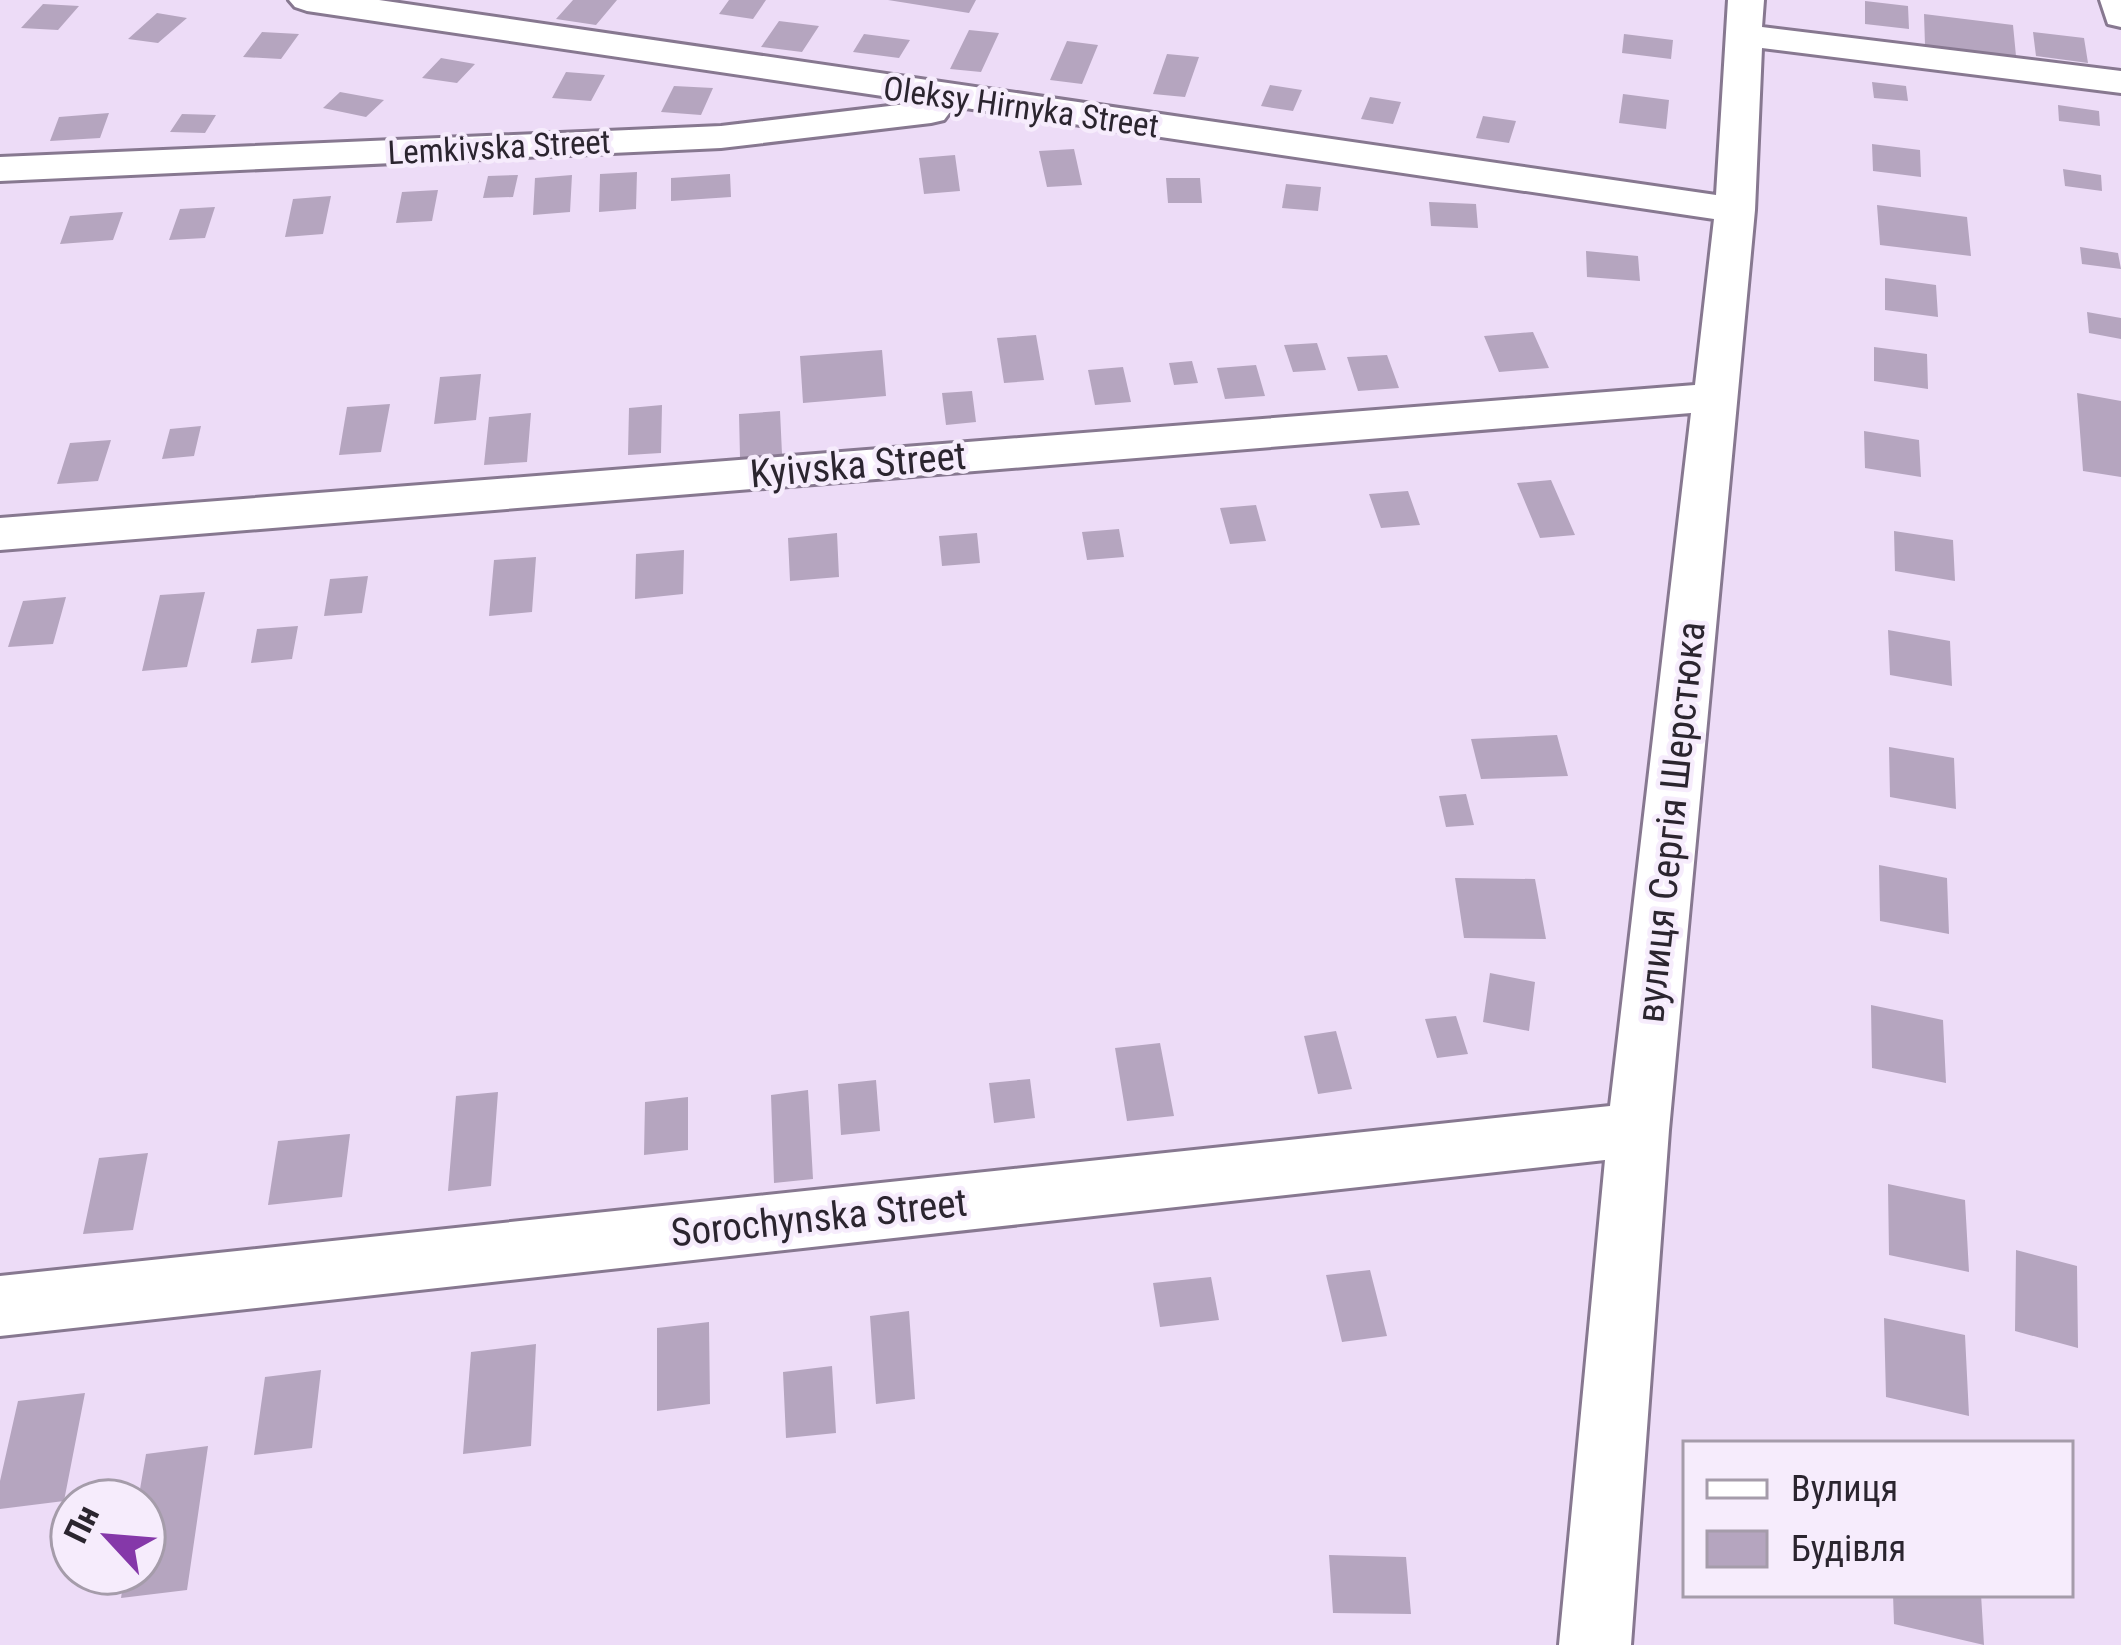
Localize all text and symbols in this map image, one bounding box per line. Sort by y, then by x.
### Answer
street label: Oleksy Hirnyka Street [881,68,1161,146]
street label: Lemkivska Street [387,122,611,172]
street label: Kyivska Street [748,433,968,497]
street label: вулиця Сергія Шерстюка [1627,619,1715,1025]
street label: Sorochynska Street [669,1180,969,1256]
legend [1683,1441,2073,1597]
text: Вулиця [1791,1468,1898,1510]
north arrow [48,1477,168,1597]
text: Пн [56,1499,107,1549]
text: Будівля [1791,1528,1906,1570]

